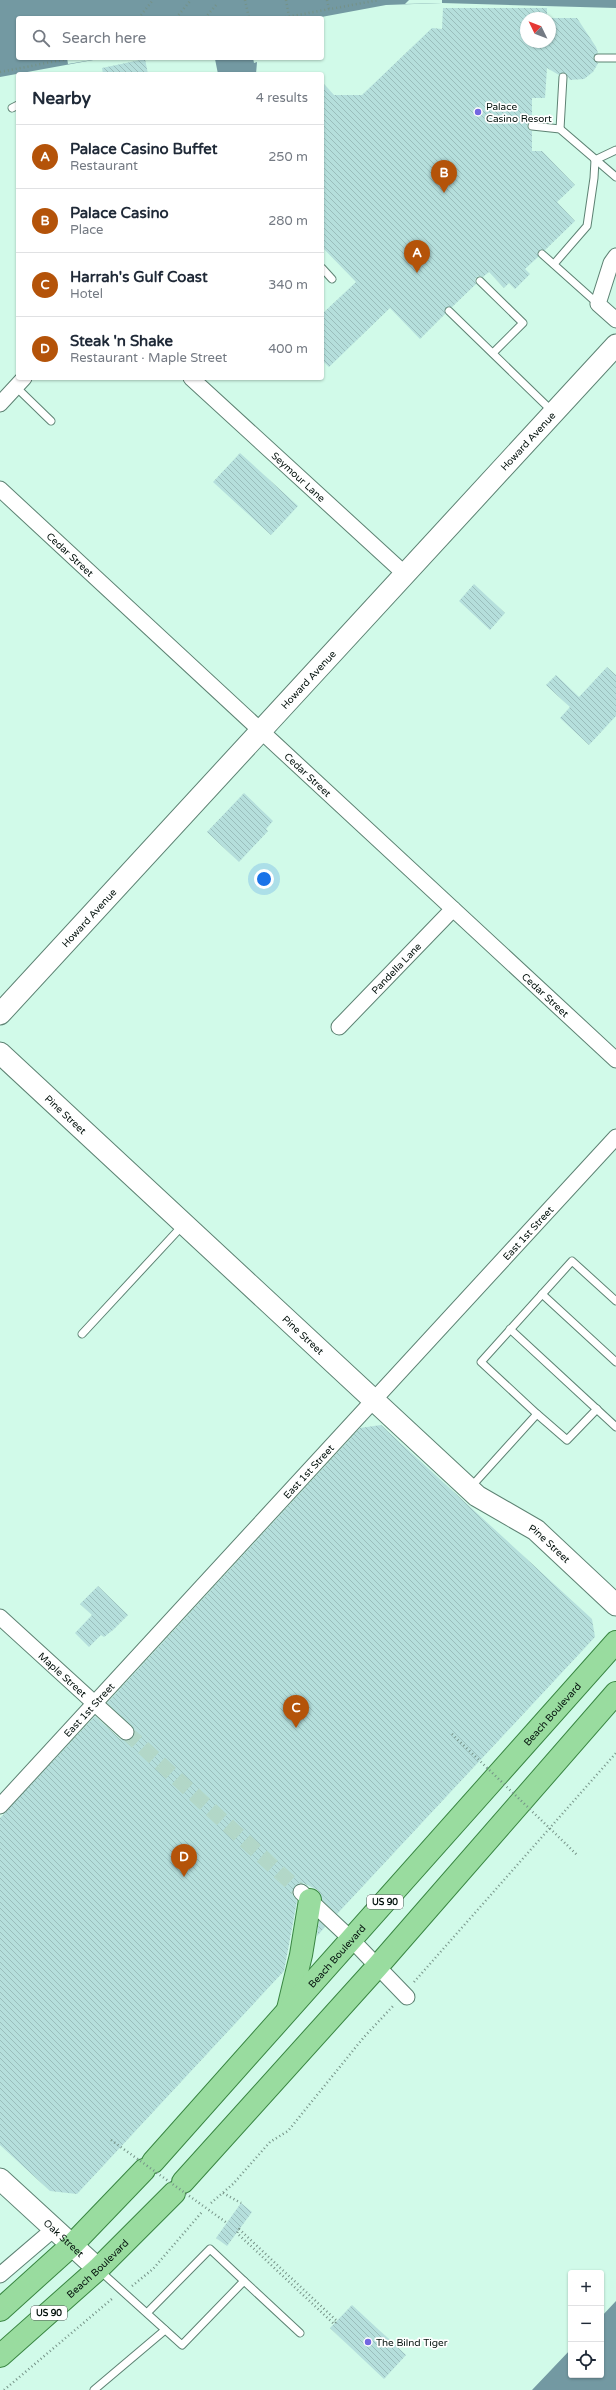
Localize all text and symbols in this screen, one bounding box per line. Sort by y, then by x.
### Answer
north arrow [520,12,556,48]
search box [16,16,324,60]
icon: search [30,27,52,49]
text: Search here [62,29,146,47]
text: Nearby [32,88,91,109]
text: 4 results [256,90,308,106]
place label: Palace Casino Resort [486,101,552,125]
marker: Palace Casino Resort [473,107,483,117]
text: Palace Casino Buffet [70,140,217,158]
text: A [40,149,50,165]
text: 250 m [268,149,308,165]
text: Restaurant [70,158,138,174]
pin: B [431,160,457,193]
text: Palace Casino [70,204,169,222]
text: B [40,213,50,229]
text: 280 m [268,213,308,229]
text: Place [70,222,103,238]
pin: A [404,240,430,273]
text: Harrah's Gulf Coast [70,268,208,286]
text: C [40,277,50,293]
text: 340 m [268,277,308,293]
text: Hotel [70,286,103,302]
text: Steak 'n Shake [70,332,173,350]
text: D [40,341,50,357]
text: 400 m [268,341,308,357]
text: Restaurant · Maple Street [70,350,227,366]
street label: Howard Avenue [498,410,559,473]
street label: Seymour Lane [269,450,327,505]
street label: Cedar Street [44,530,96,580]
street label: Howard Avenue [279,648,339,712]
street label: Cedar Street [281,751,333,800]
your location [254,869,274,889]
street label: Howard Avenue [60,886,120,950]
street label: Pandella Lane [369,940,424,997]
street label: Cedar Street [519,971,571,1020]
street label: Pine Street [42,1093,89,1137]
street label: East 1st Street [501,1204,556,1263]
street label: Pine Street [279,1313,326,1358]
street label: East 1st Street [281,1442,337,1502]
street label: Pine Street [526,1522,572,1566]
street label: Maple Street [36,1650,89,1700]
street label: East 1st Street [62,1681,117,1740]
street label: Beach Boulevard [522,1681,584,1749]
pin: C [283,1695,309,1728]
pin: D [171,1844,197,1877]
road number: US 90 [367,1895,403,1909]
street label: Beach Boulevard [306,1923,368,1991]
street label: Oak Street [41,2217,86,2260]
street label: Beach Boulevard [65,2237,131,2301]
map controls [568,2270,604,2378]
button: + [568,2270,604,2306]
road number: US 90 [31,2306,67,2320]
button: − [568,2306,604,2342]
marker: The Bilnd Tiger [363,2337,373,2347]
place label: The Bilnd Tiger [376,2337,448,2349]
button: locate [568,2342,604,2378]

